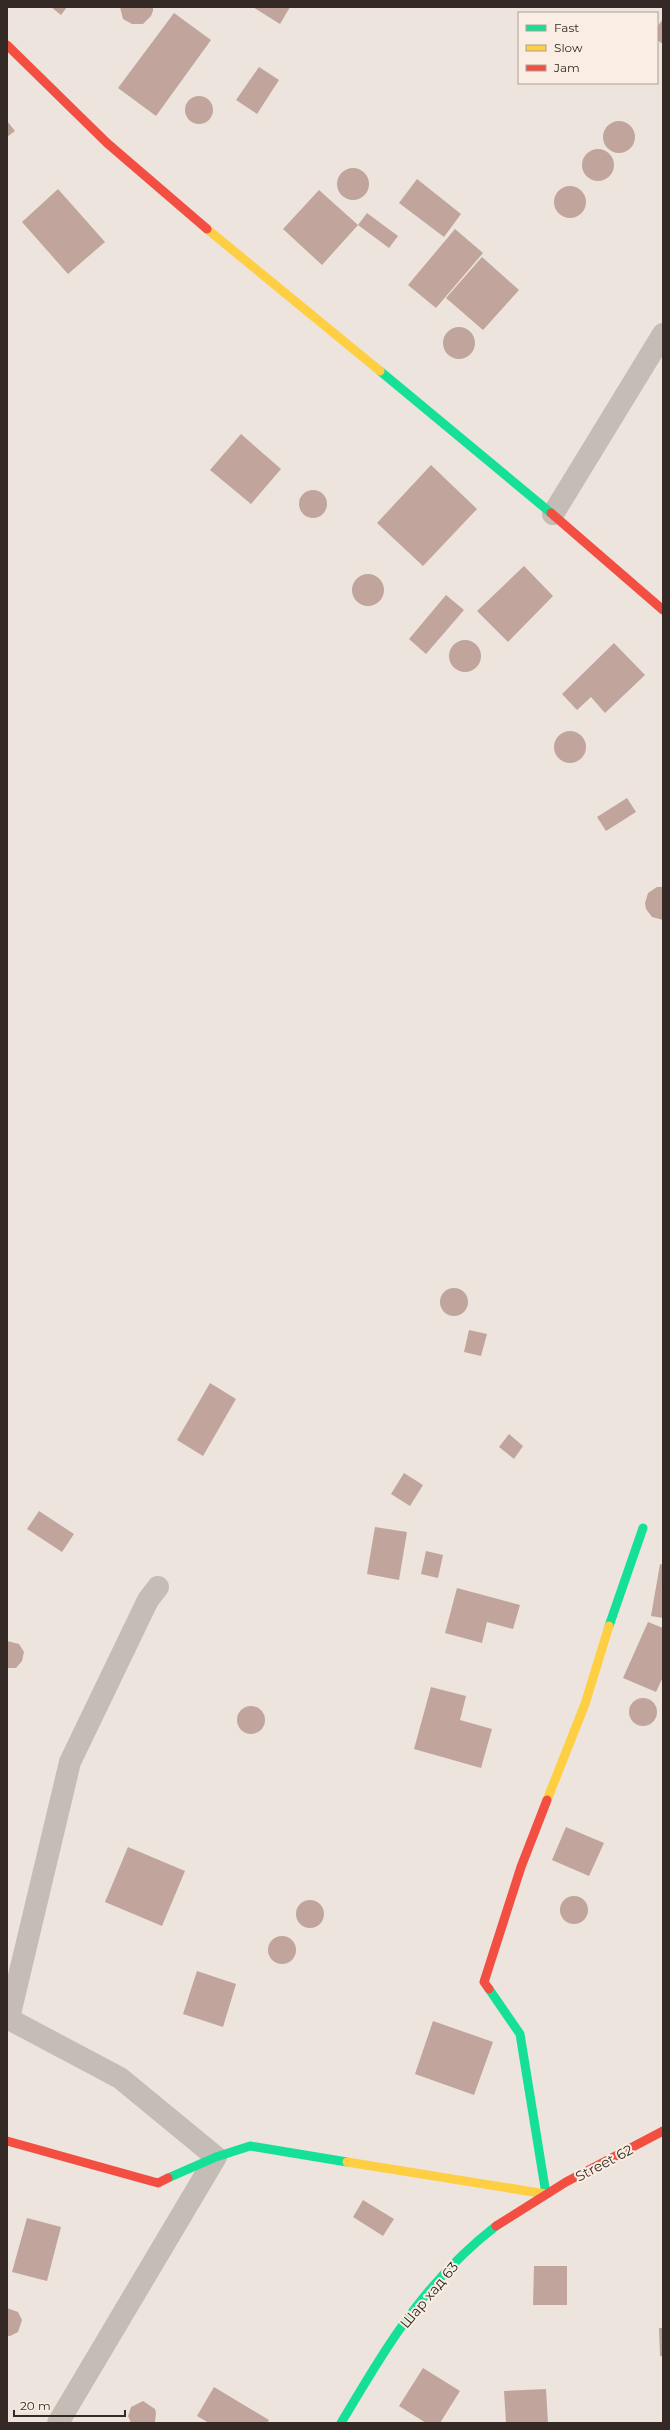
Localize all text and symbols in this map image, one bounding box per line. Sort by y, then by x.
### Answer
legend [518,12,658,84]
text: Fast [554,20,579,35]
text: Slow [554,40,583,55]
text: Jam [553,60,580,75]
street label: Street 62 [572,2140,636,2186]
street label: Шар хад 63 [396,2258,462,2332]
scale bar [14,2392,125,2418]
text: 20 m [20,2398,51,2413]

